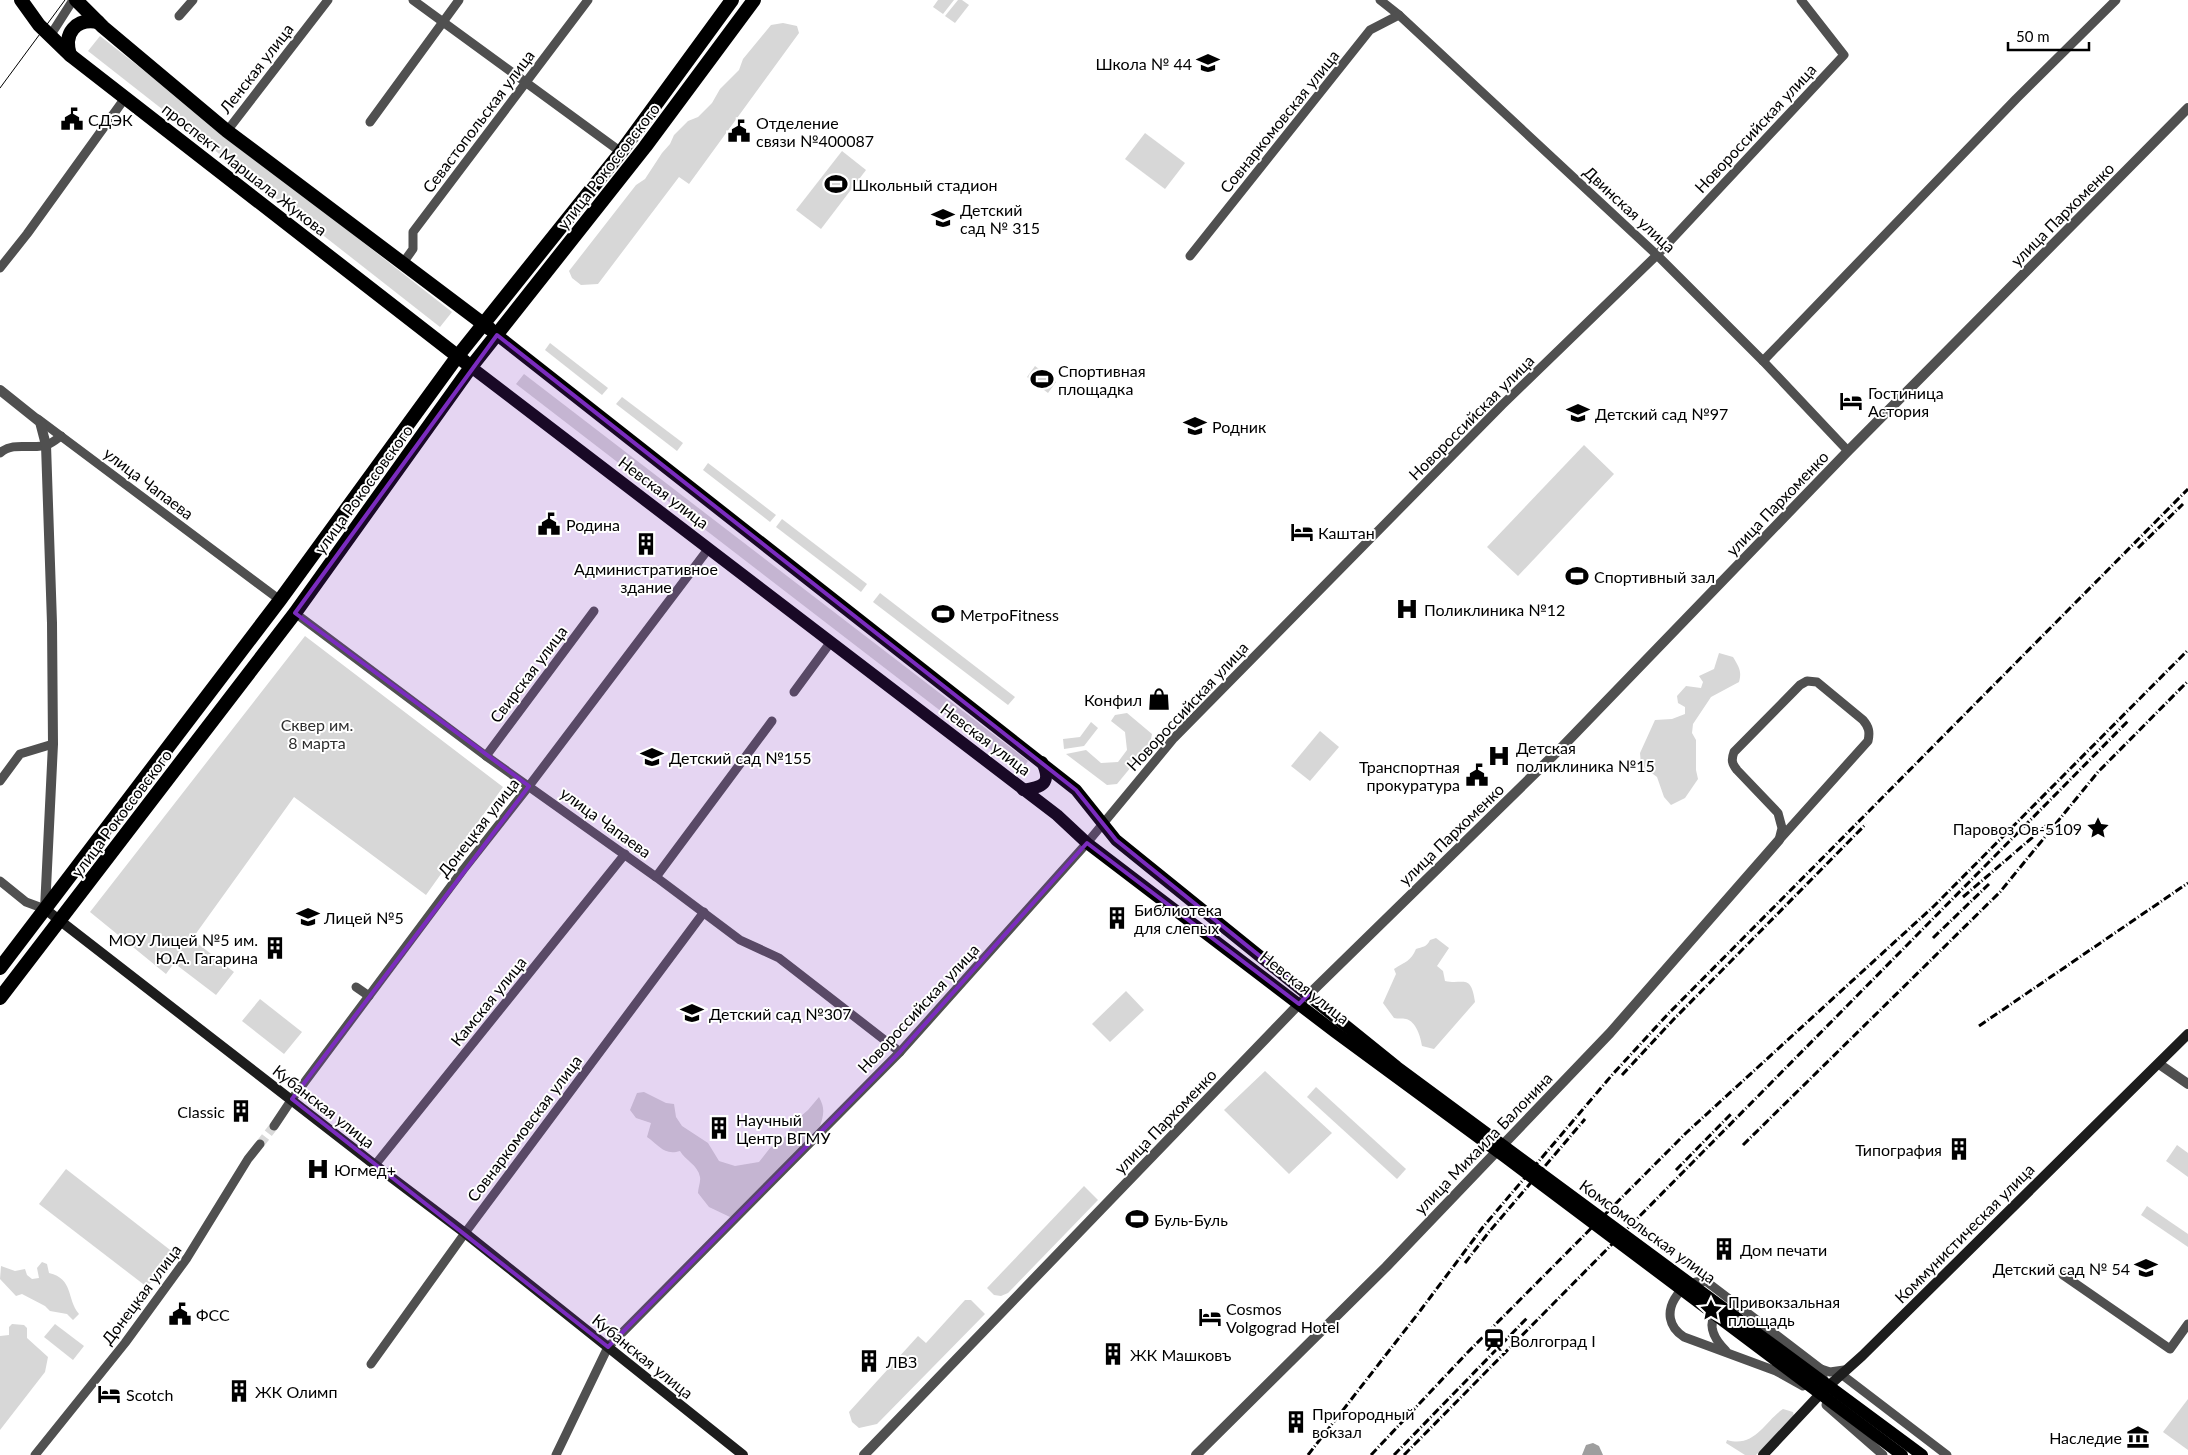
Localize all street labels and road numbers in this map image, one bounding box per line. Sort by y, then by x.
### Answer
street label: Ленская улица [215,19,297,117]
street label: Севастопольская улица [418,46,538,196]
street label: Совнаркомовская улица [1215,46,1343,196]
street label: Новороссийская улица [1690,60,1820,196]
street label: проспект Маршала Жукова [159,99,331,239]
street label: улица Рокоссовского [553,99,663,233]
street label: улица Пархоменко [2006,158,2118,270]
street label: Двинская улица [1580,162,1680,256]
street label: Новороссийская улица [1404,350,1538,484]
street label: улица Рокоссовского [310,421,416,557]
street label: улица Чапаева [100,443,198,523]
street label: улица Пархоменко [1722,447,1832,559]
street label: Невская улица [615,452,713,532]
street label: Свирская улица [485,622,571,726]
street label: Новороссийская улица [1122,638,1252,774]
street label: Невская улица [937,699,1035,779]
street label: улица Рокоссовского [67,745,175,881]
street label: Донецкая улица [434,774,522,880]
street label: улица Пархоменко [1395,779,1507,889]
street label: улица Чапаева [557,783,655,861]
street label: Новороссийская улица [853,940,983,1076]
street label: Невская улица [1257,946,1353,1028]
street label: Камская улица [446,953,530,1049]
street label: Совнаркомовская улица [463,1051,585,1205]
street label: Кубанская улица [269,1060,379,1152]
street label: улица Пархоменко [1110,1065,1220,1177]
street label: улица Михаила Балонина [1410,1068,1556,1218]
street label: Коммунистическая улица [1890,1159,2038,1307]
street label: Комсомольская улица [1576,1175,1720,1287]
street label: Донецкая улица [97,1240,185,1348]
street label: Кубанская улица [589,1310,697,1402]

